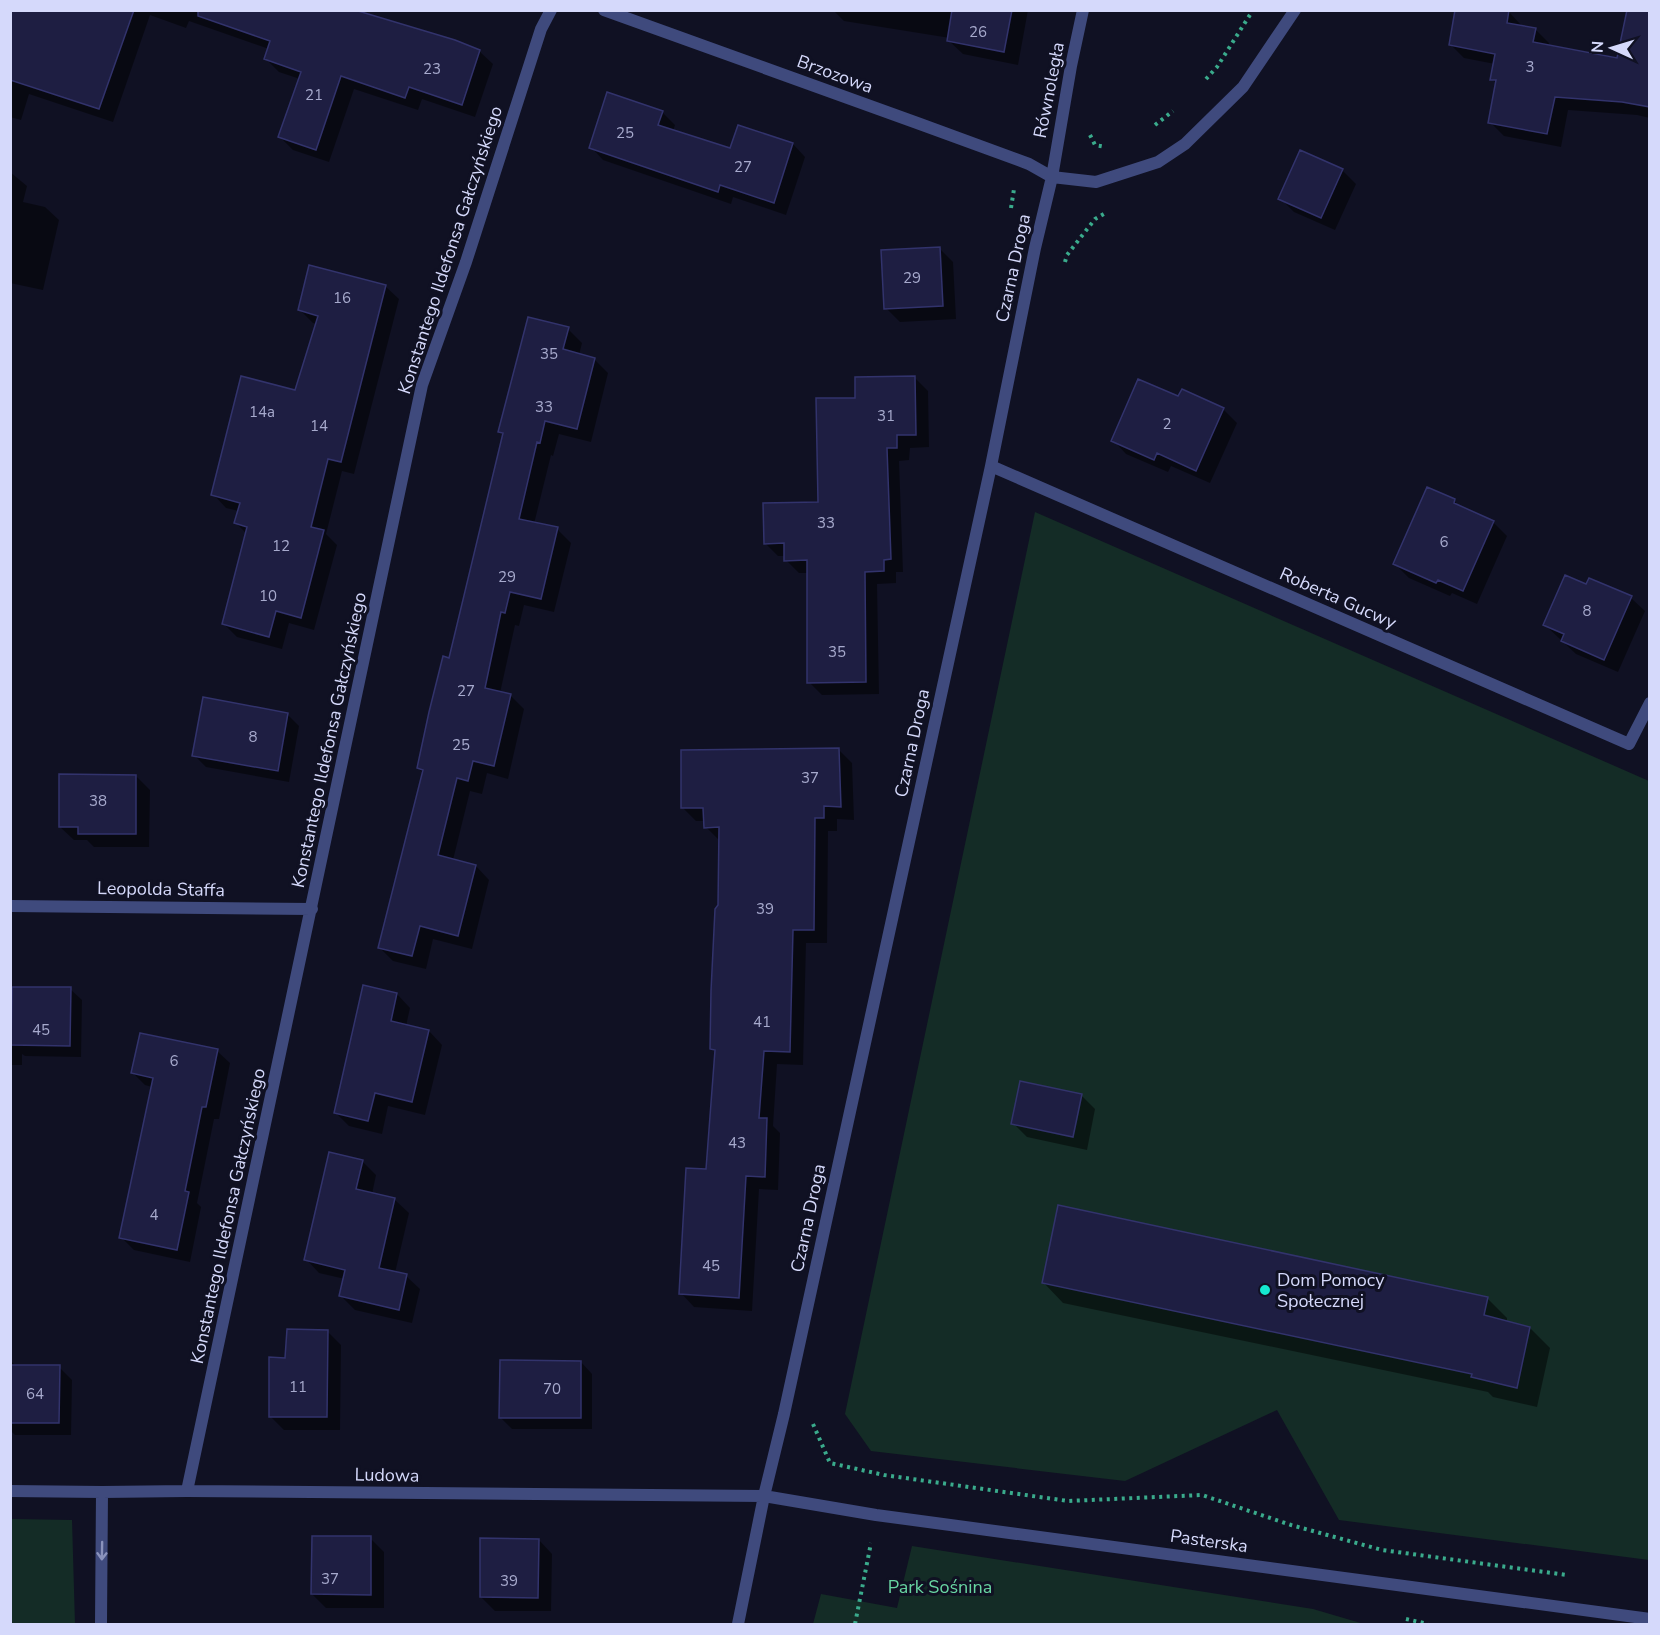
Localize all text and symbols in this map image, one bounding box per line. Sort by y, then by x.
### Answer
north arrow [1582,18,1642,78]
house number: 26 [969,22,987,42]
street label: Równoległa [1028,40,1070,140]
text: N [1587,40,1609,54]
street label: Brzozowa [794,49,876,99]
house number: 3 [1525,57,1535,77]
house number: 23 [423,59,441,79]
house number: 21 [305,85,323,105]
street label: Konstantego Ildefonsa Gałczyńskiego [392,103,508,397]
house number: 25 [616,123,634,143]
house number: 27 [734,157,752,177]
street label: Czarna Droga [990,212,1036,324]
house number: 29 [903,268,921,288]
house number: 16 [333,288,351,308]
house number: 35 [540,344,558,364]
house number: 33 [535,397,553,417]
house number: 14a [249,402,275,422]
house number: 31 [877,406,895,426]
house number: 2 [1162,414,1172,434]
house number: 14 [310,416,328,436]
house number: 33 [817,513,835,533]
house number: 6 [1439,532,1449,552]
house number: 12 [272,536,290,556]
street label: Roberta Gucwy [1276,561,1401,635]
house number: 29 [498,567,516,587]
house number: 10 [259,586,277,606]
street label: Konstantego Ildefonsa Gałczyńskiego [286,590,372,890]
house number: 8 [1582,601,1592,621]
house number: 35 [828,642,846,662]
house number: 27 [457,681,475,701]
street label: Czarna Droga [889,687,935,799]
house number: 8 [248,727,258,747]
house number: 25 [452,735,470,755]
house number: 37 [801,768,819,788]
house number: 38 [89,791,107,811]
street label: Leopolda Staffa [97,876,225,902]
house number: 39 [756,899,774,919]
house number: 41 [753,1012,771,1032]
house number: 45 [32,1020,50,1040]
house number: 6 [169,1051,179,1071]
street label: Konstantego Ildefonsa Gałczyńskiego [185,1066,271,1366]
house number: 43 [728,1133,746,1153]
street label: Czarna Droga [785,1162,831,1274]
house number: 4 [149,1205,159,1225]
house number: 45 [702,1256,720,1276]
place label: Dom Pomocy Społecznej [1277,1268,1385,1313]
marker: Dom Pomocy Społecznej [1258,1283,1272,1297]
house number: 11 [289,1377,307,1397]
house number: 70 [543,1379,561,1399]
house number: 64 [26,1384,44,1404]
street label: Ludowa [355,1462,419,1488]
street label: Pasterska [1169,1524,1249,1558]
one-way arrow [96,1540,107,1560]
house number: 37 [321,1569,339,1589]
house number: 39 [500,1571,518,1591]
park label: Park Sośnina [888,1575,992,1599]

